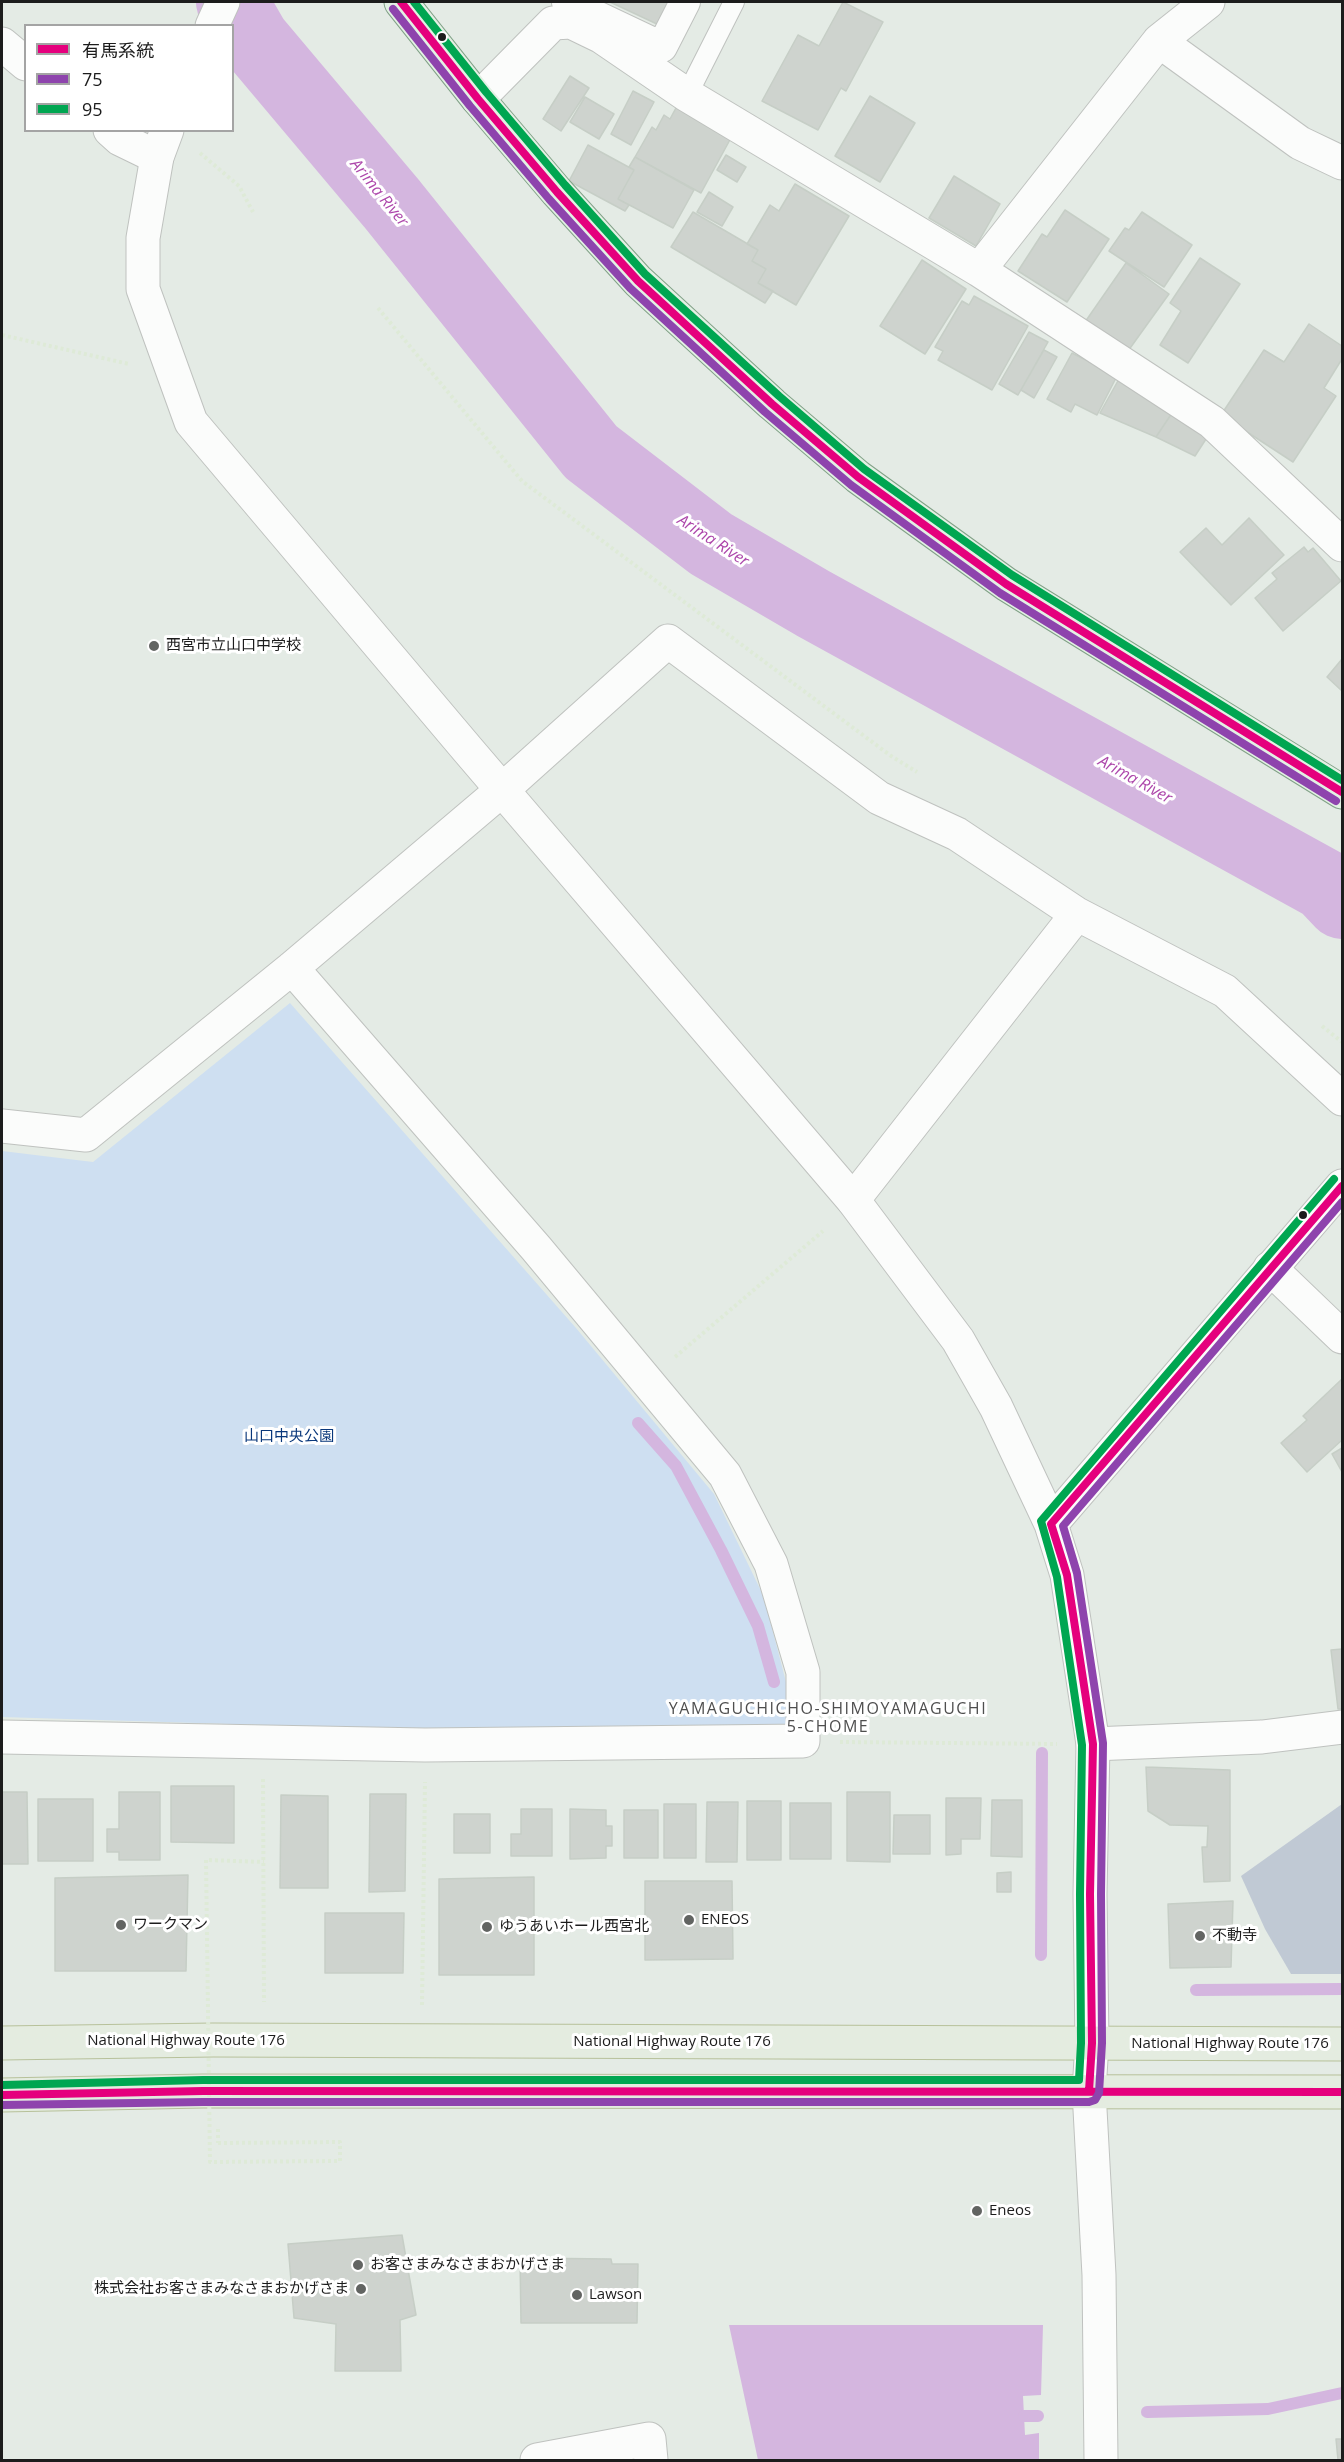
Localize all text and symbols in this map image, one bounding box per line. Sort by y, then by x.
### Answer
legend [24,24,234,132]
unlabelled marker [436,31,448,43]
text: 有馬系統 [82,38,154,62]
text: 75 [82,67,103,91]
text: 95 [82,97,103,121]
water label: Arima River [346,155,412,231]
water label: Arima River [674,511,752,571]
place label: 西宮市立山口中学校 [166,637,301,655]
marker: 西宮市立山口中学校 [147,639,161,653]
water label: Arima River [1095,752,1175,808]
unlabelled marker [1297,1209,1309,1221]
park label: 山口中央公園 [244,1428,334,1446]
district label: YAMAGUCHICHO-SHIMOYAMAGUCHI 5-CHOME [669,1699,987,1737]
place label: ENEOS [701,1911,749,1929]
marker: ENEOS [682,1913,696,1927]
place label: ワークマン [133,1916,208,1934]
marker: ワークマン [114,1918,128,1932]
place label: ゆうあいホール西宮北 [499,1918,649,1936]
marker: ゆうあいホール西宮北 [480,1920,494,1934]
place label: 不動寺 [1212,1927,1257,1945]
marker: 不動寺 [1193,1929,1207,1943]
street label: National Highway Route 176 [87,2032,285,2050]
street label: National Highway Route 176 [573,2033,771,2051]
street label: National Highway Route 176 [1131,2035,1329,2053]
place label: Eneos [989,2202,1031,2220]
marker: Eneos [970,2204,984,2218]
place label: お客さまみなさまおかげさま [370,2256,565,2274]
marker: お客さまみなさまおかげさま [351,2258,365,2272]
place label: 株式会社お客さまみなさまおかげさま [94,2280,349,2298]
marker: 株式会社お客さまみなさまおかげさま [354,2282,368,2296]
place label: Lawson [589,2286,642,2304]
marker: Lawson [570,2288,584,2302]

